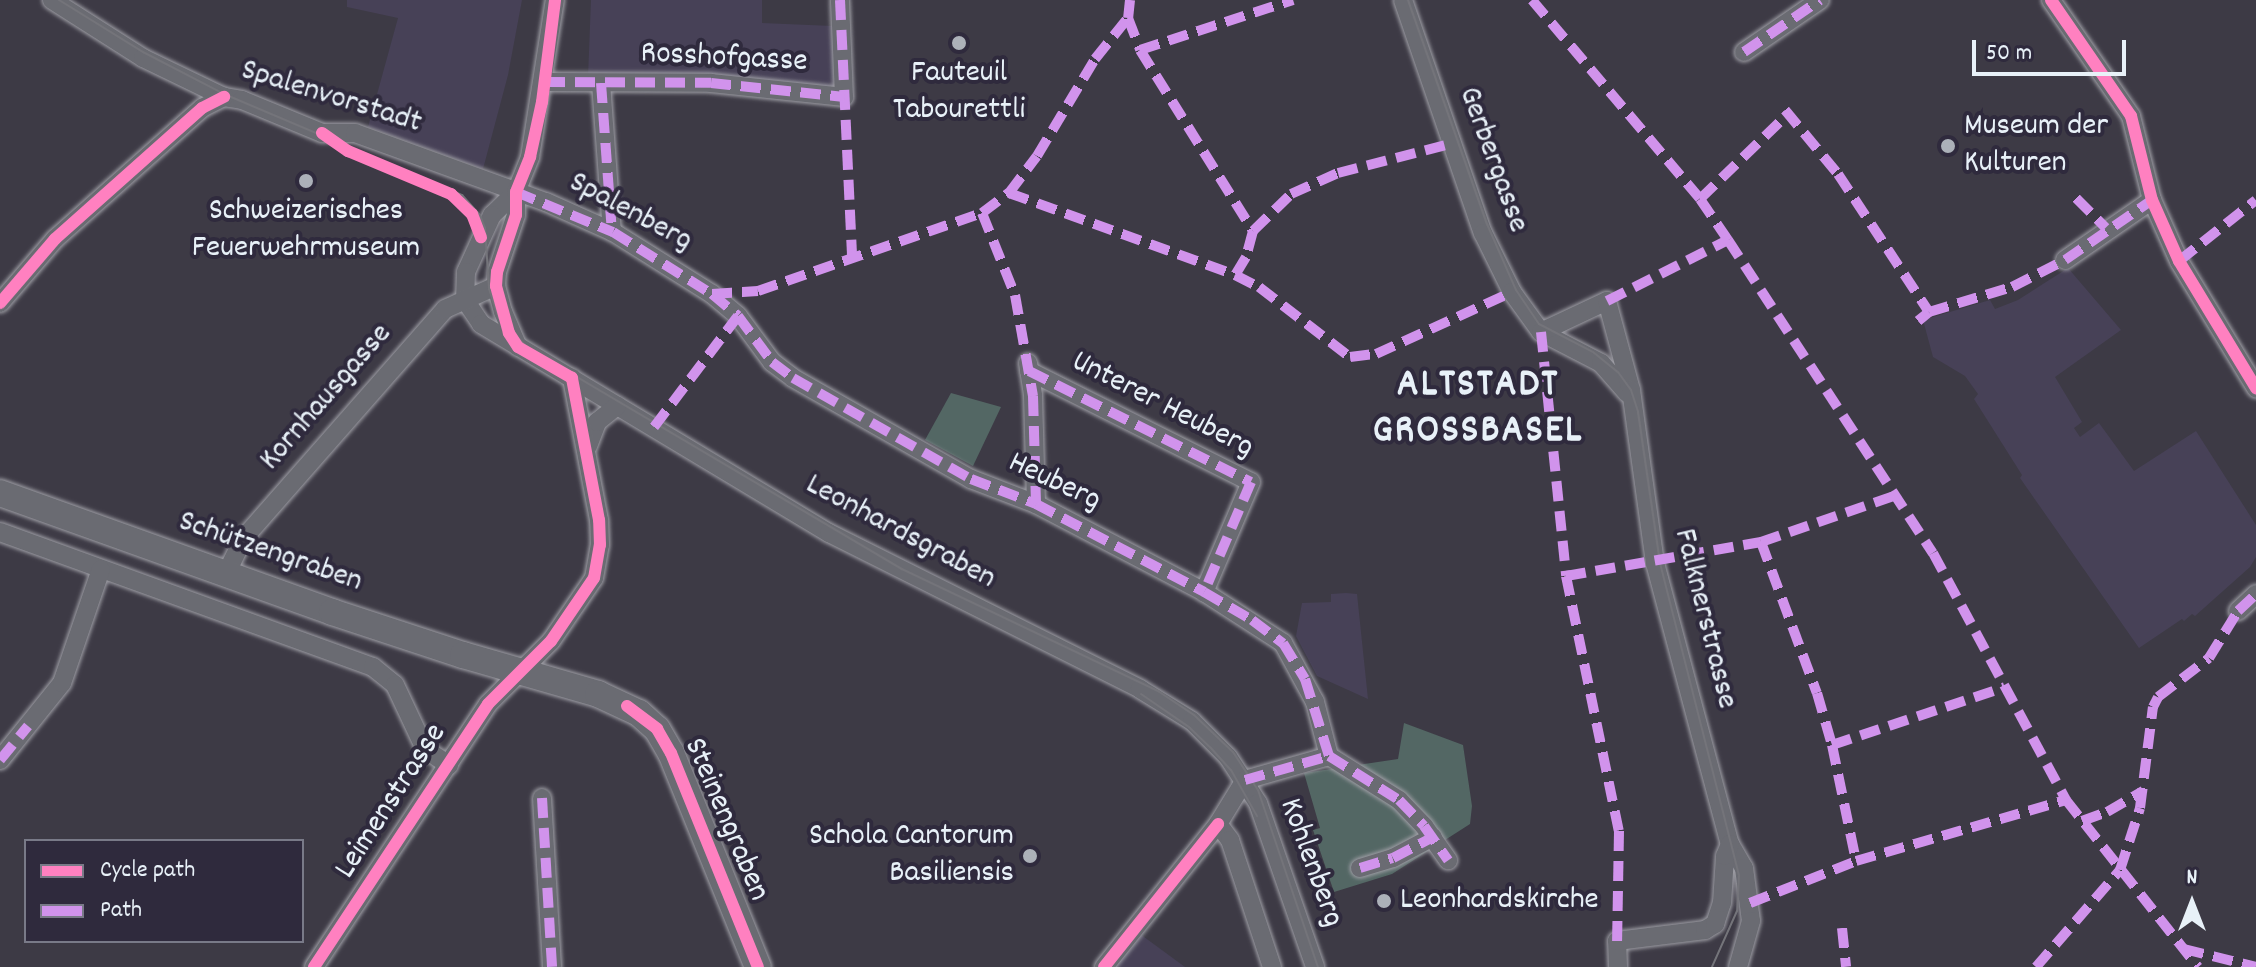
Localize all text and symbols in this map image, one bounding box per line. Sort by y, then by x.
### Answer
scale bar [1976,24,2130,74]
marker: Fauteuil Tabourettli [950,34,968,52]
street label: Rosshofgasse [640,35,808,83]
text: 50 m [1986,37,2032,71]
street label: Spalenvorstadt [236,52,426,144]
place label: Fauteuil Tabourettli [893,56,1025,131]
street label: Gerbergasse [1448,82,1536,238]
place label: Museum der Kulturen [1964,109,2108,184]
marker: Museum der Kulturen [1939,137,1957,155]
street label: Spalenberg [562,165,698,261]
marker: Schweizerisches Feuerwehrmuseum [297,172,315,190]
place label: Schweizerisches Feuerwehrmuseum [192,194,420,269]
street label: Kornhausgasse [253,316,401,480]
street label: Unterer Heuberg [1064,344,1260,468]
district label: ALTSTADT GROSSBASEL [1373,363,1583,457]
street label: Heuberg [1001,445,1107,521]
street label: Leonhardsgraben [798,467,1002,599]
street label: Schützengraben [173,504,367,602]
street label: Falknerstrasse [1663,525,1745,713]
street label: Leimenstrasse [328,717,456,887]
street label: Steinengraben [674,733,776,907]
street label: Kohlenberg [1269,793,1351,933]
place label: Schola Cantorum Basiliensis [809,819,1014,894]
legend [24,839,304,943]
marker: Schola Cantorum Basiliensis [1021,847,1039,865]
text: Cycle path [100,854,195,888]
north arrow [2152,863,2232,943]
text: N [2187,863,2197,894]
place label: Leonhardskirche [1400,882,1599,920]
marker: Leonhardskirche [1375,892,1393,910]
text: Path [100,894,142,928]

